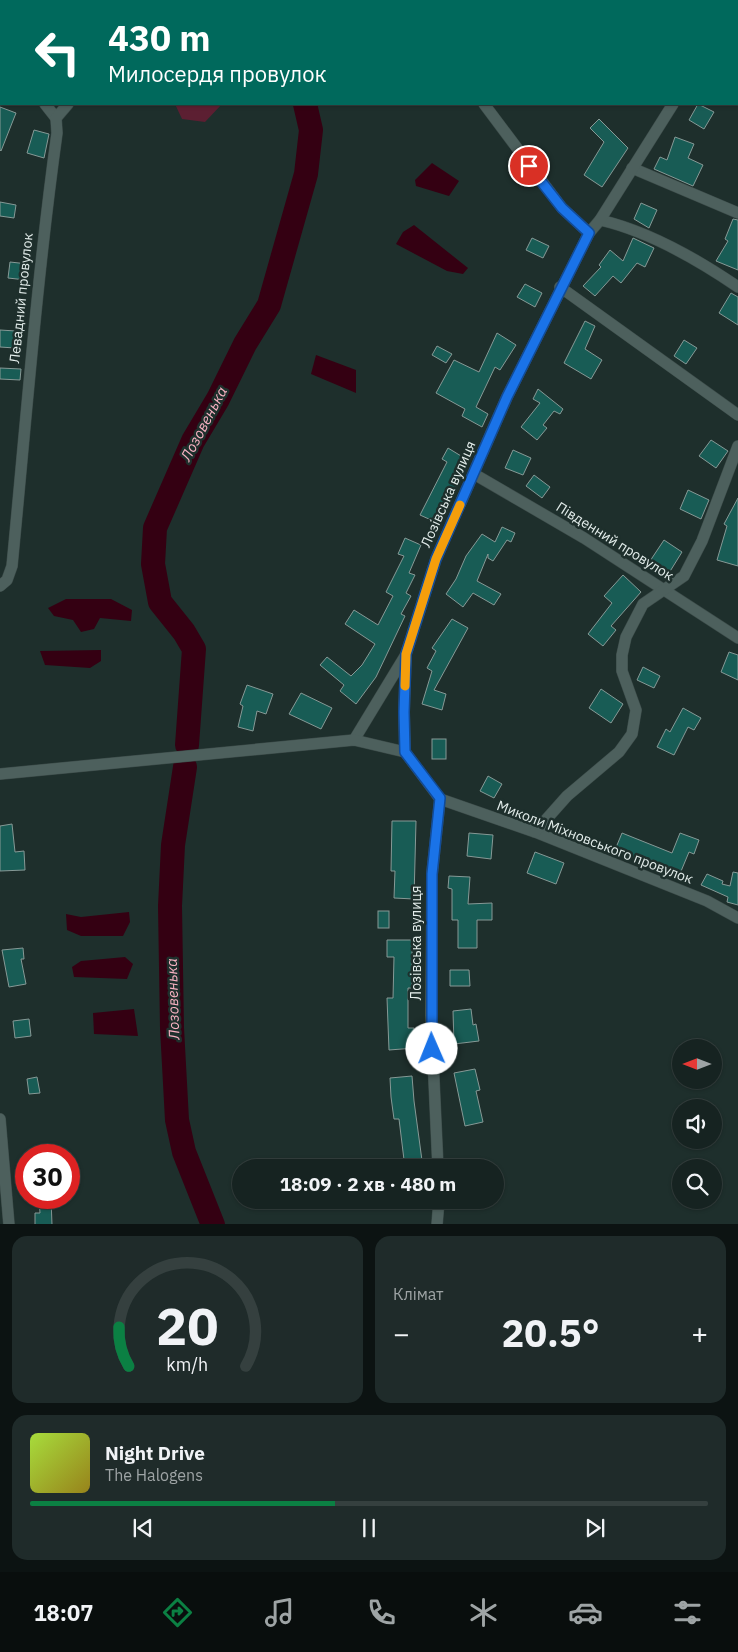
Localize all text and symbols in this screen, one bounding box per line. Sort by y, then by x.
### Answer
text: 430 m [108,15,211,61]
icon: left [25,20,90,85]
text: Милосердя провулок [108,59,327,88]
pin [508,145,550,187]
icon: arrive [515,152,543,180]
street label: Левадний провулок [5,232,37,364]
water label: Лозовенька [176,383,231,465]
street label: Лозівська вулиця [416,438,480,550]
street label: Південний провулок [553,498,677,585]
street label: Миколи Міхновського провулок [494,796,696,888]
street label: Лозівська вулиця [407,886,425,1000]
water label: Лозовенька [162,958,183,1041]
position arrow [405,1022,457,1074]
north arrow [672,1039,722,1089]
map controls [672,1039,722,1209]
button: sound [672,1099,722,1149]
speed limit sign: 30 [15,1144,80,1209]
button: search [672,1159,722,1209]
text: 18:09 · 2 хв · 480 m [280,1172,456,1196]
text: Клімат [393,1284,444,1304]
text: 20 [156,1292,219,1359]
text: 20.5° [501,1308,600,1357]
text: − [393,1315,410,1352]
text: + [691,1315,708,1352]
text: km/h [167,1353,209,1376]
text: Night Drive [105,1441,205,1465]
text: The Halogens [105,1465,203,1485]
icon: previous [129,1514,157,1542]
icon: pause [355,1514,383,1542]
icon: next [581,1514,609,1542]
icon: directions [160,1595,195,1630]
icon: music [262,1595,297,1630]
icon: phone [364,1595,399,1630]
icon: climate [466,1595,501,1630]
icon: car [568,1595,603,1630]
icon: filters [670,1595,705,1630]
text: 18:07 [33,1598,93,1627]

